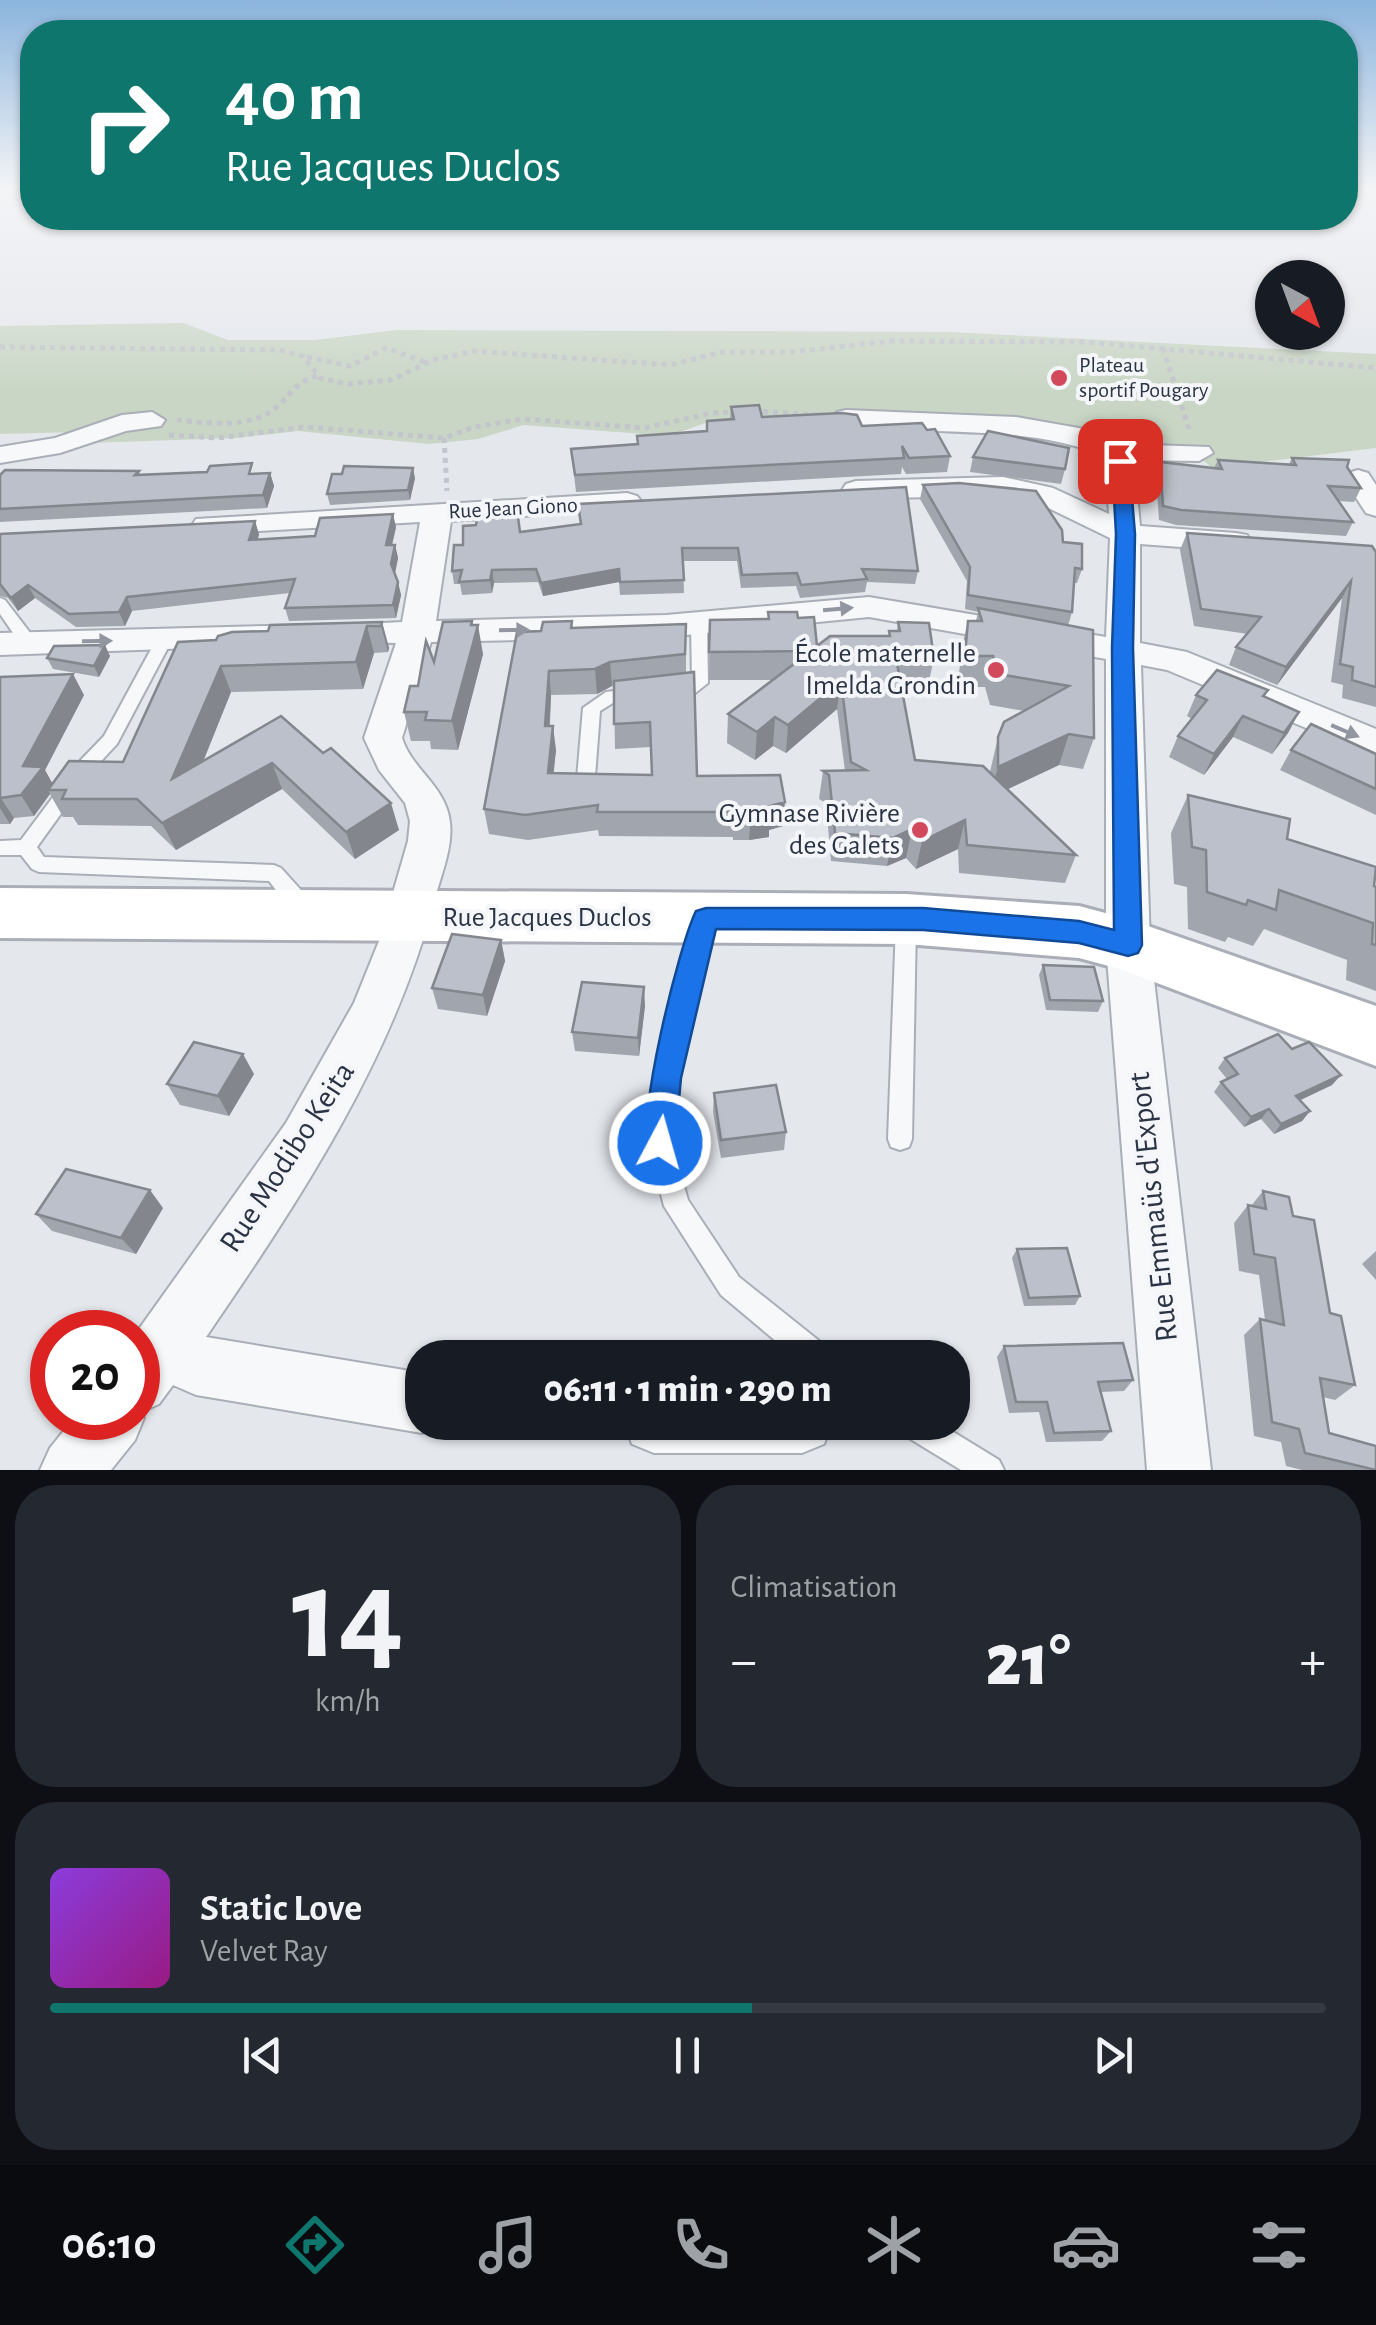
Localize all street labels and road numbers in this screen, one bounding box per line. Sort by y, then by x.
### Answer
street label: Rue Jean Giono [448,494,578,522]
street label: Rue Jacques Duclos [442,904,652,932]
street label: Rue Modibo Keita [214,1056,360,1258]
street label: Rue Emmaüs d'Export [1123,1071,1183,1343]

